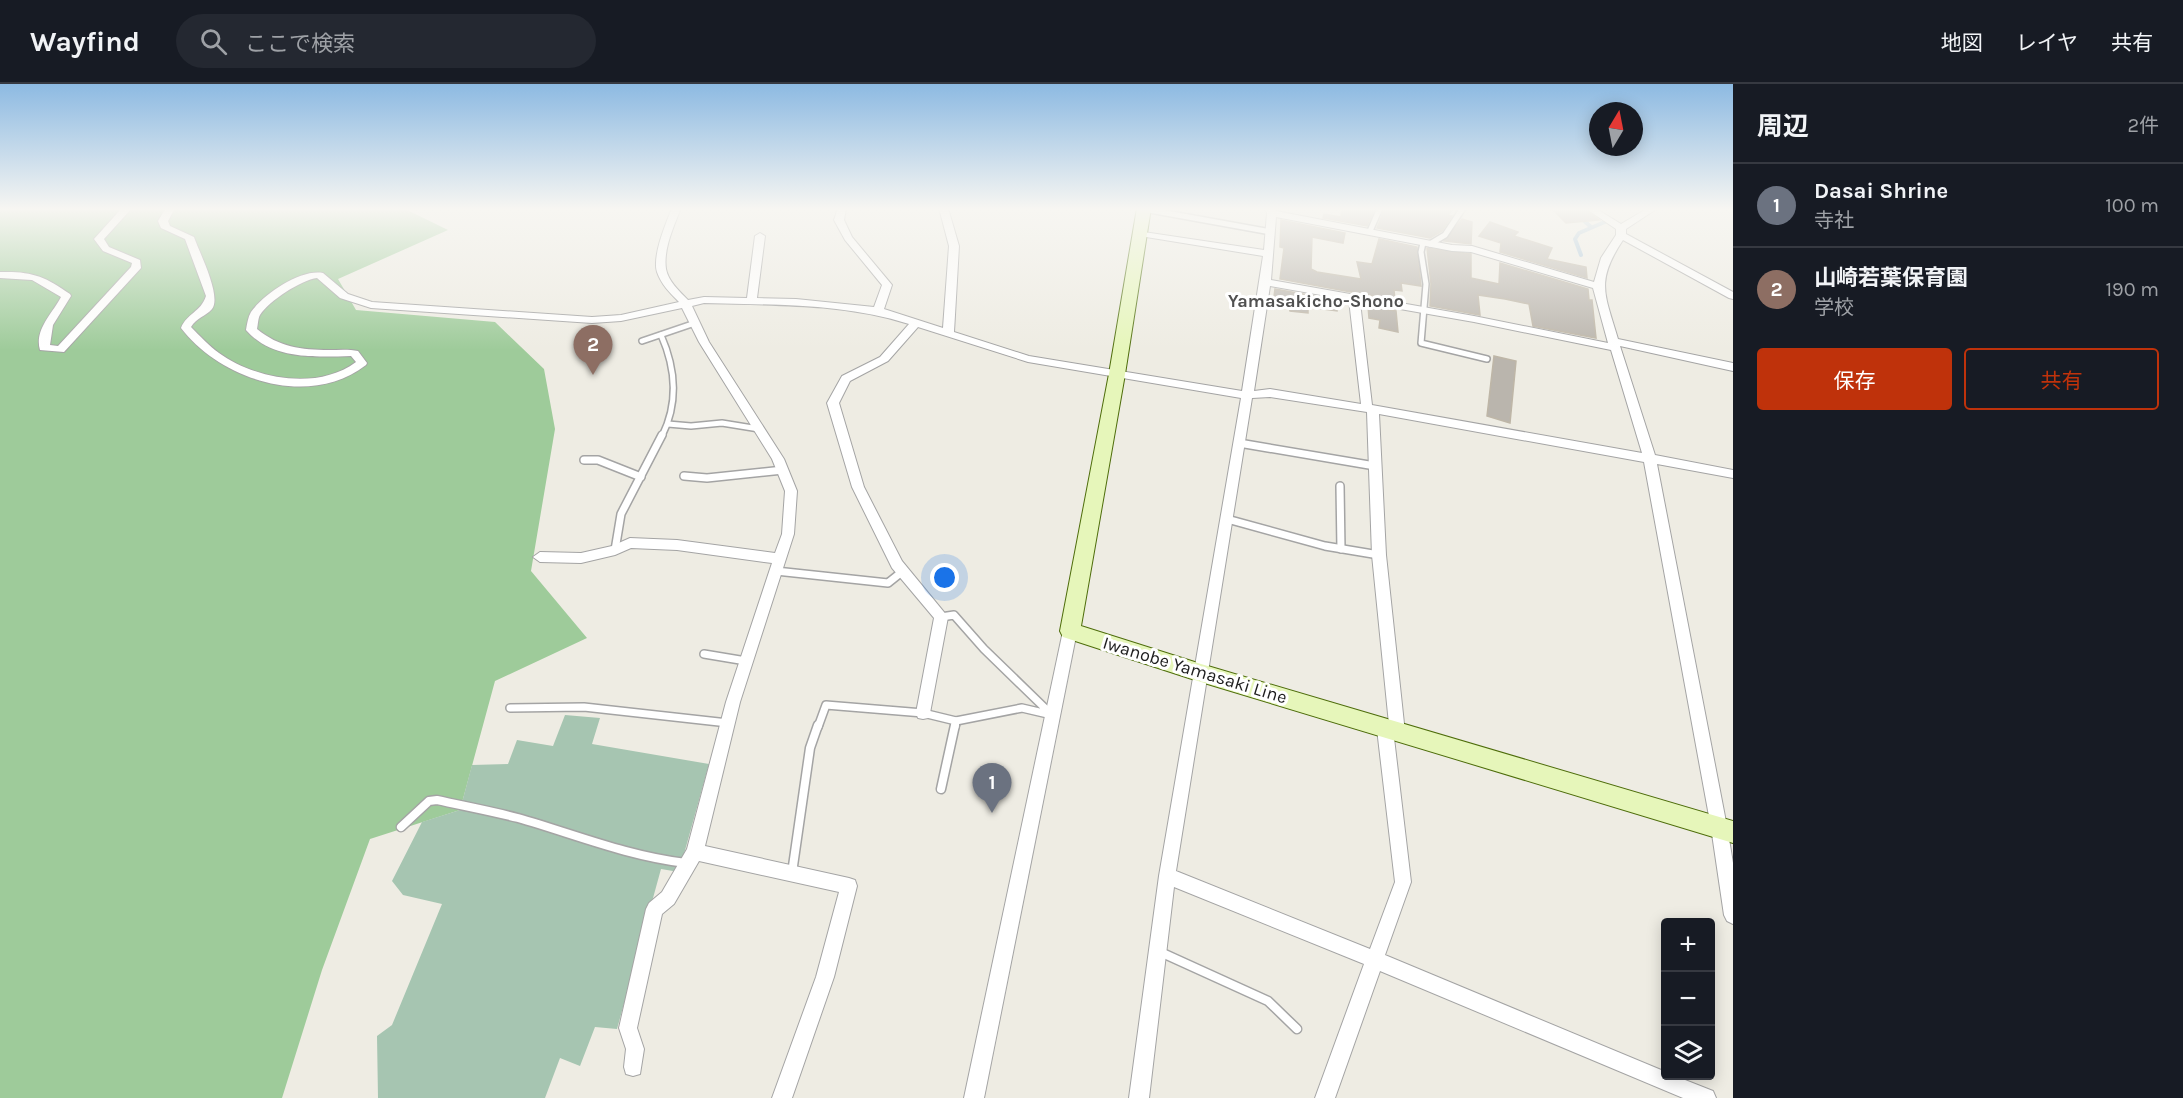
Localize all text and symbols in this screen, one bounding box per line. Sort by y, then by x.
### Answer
search box [176,14,596,68]
text: Wayfind [30,25,140,58]
icon: search [197,25,230,58]
text: ここで検索 [245,31,355,57]
text: 地図 [1941,31,1983,55]
text: レイヤ [2016,31,2078,55]
text: 共有 [2111,31,2153,55]
north arrow [1589,102,1643,156]
text: 周辺 [1757,111,1809,142]
text: 2件 [2127,114,2159,137]
text: Dasai Shrine [1814,178,1948,204]
text: 1 [1773,194,1780,217]
text: 100 m [2105,194,2159,217]
text: 寺社 [1814,209,1854,232]
text: 山崎若葉保育園 [1814,265,1968,291]
text: 2 [1770,278,1783,301]
text: 190 m [2105,278,2159,301]
district label: Yamasakicho-Shono [1228,290,1404,312]
text: 学校 [1814,296,1854,319]
pin: 2 [574,326,612,375]
button: 保存 [1757,348,1952,410]
button: 共有 [1964,348,2159,410]
your location [930,563,959,592]
street label: Iwanobe Yamasaki Line [1100,632,1290,708]
pin: 1 [972,764,1012,813]
map controls [1661,918,1715,1080]
button: + [1661,918,1715,972]
button: − [1661,972,1715,1026]
button: layers [1661,1026,1715,1080]

